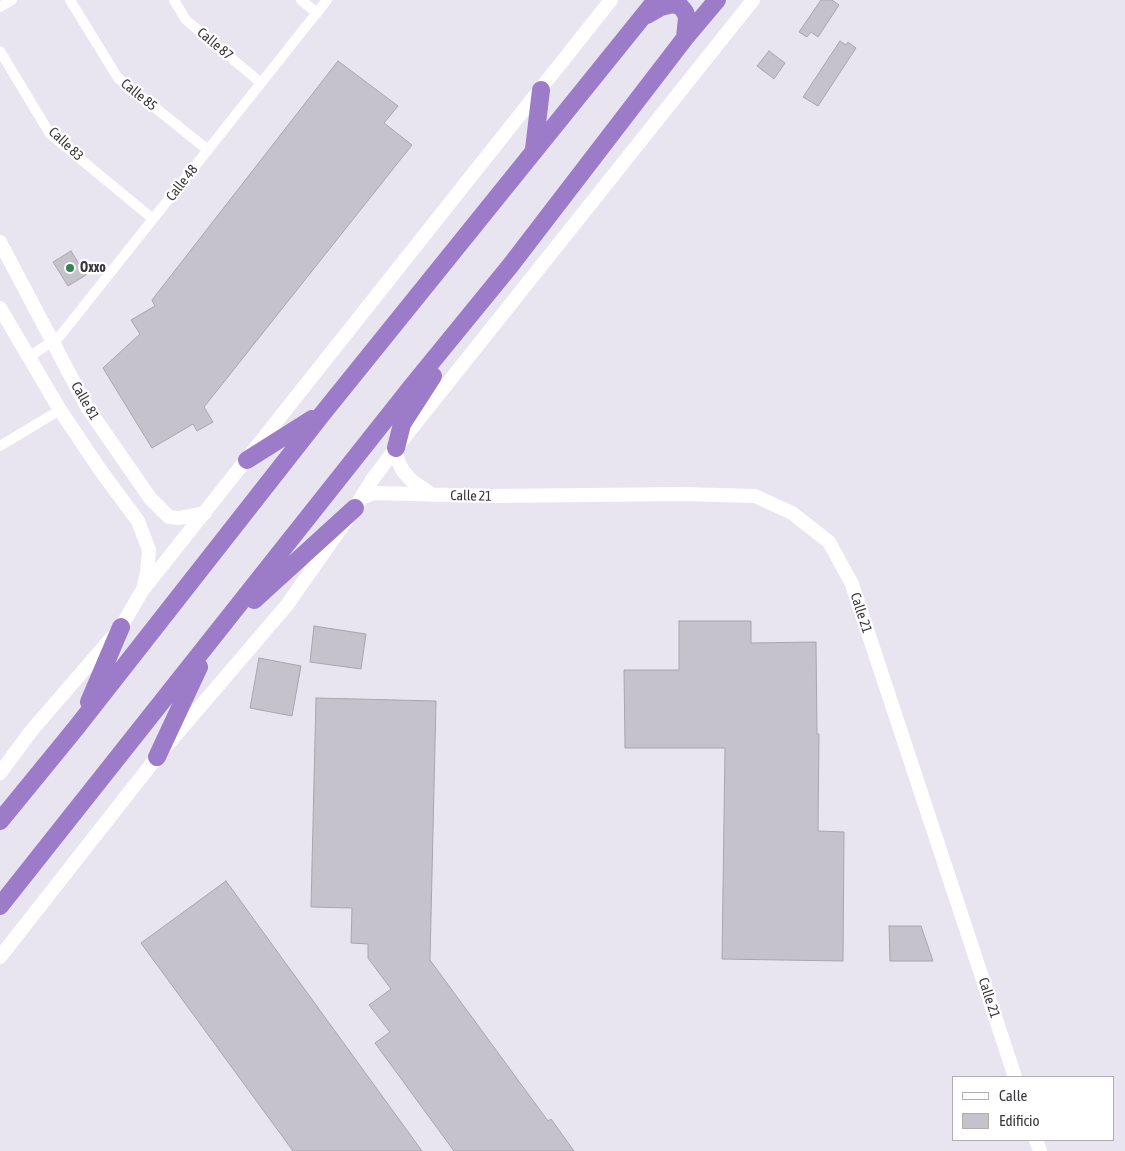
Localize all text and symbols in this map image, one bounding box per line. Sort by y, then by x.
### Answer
street label: Calle 87 [194,24,236,64]
street label: Calle 85 [118,75,160,115]
street label: Calle 83 [45,124,87,164]
street label: Calle 48 [163,161,201,205]
place label: Oxxo [80,260,106,276]
marker: Oxxo [64,262,76,274]
street label: Calle 81 [67,379,103,423]
street label: Calle 21 [450,487,492,505]
street label: Calle 21 [847,591,875,635]
street label: Calle 21 [975,976,1003,1020]
legend [952,1076,1115,1141]
text: Calle [999,1087,1027,1104]
text: Edificio [999,1112,1040,1129]

